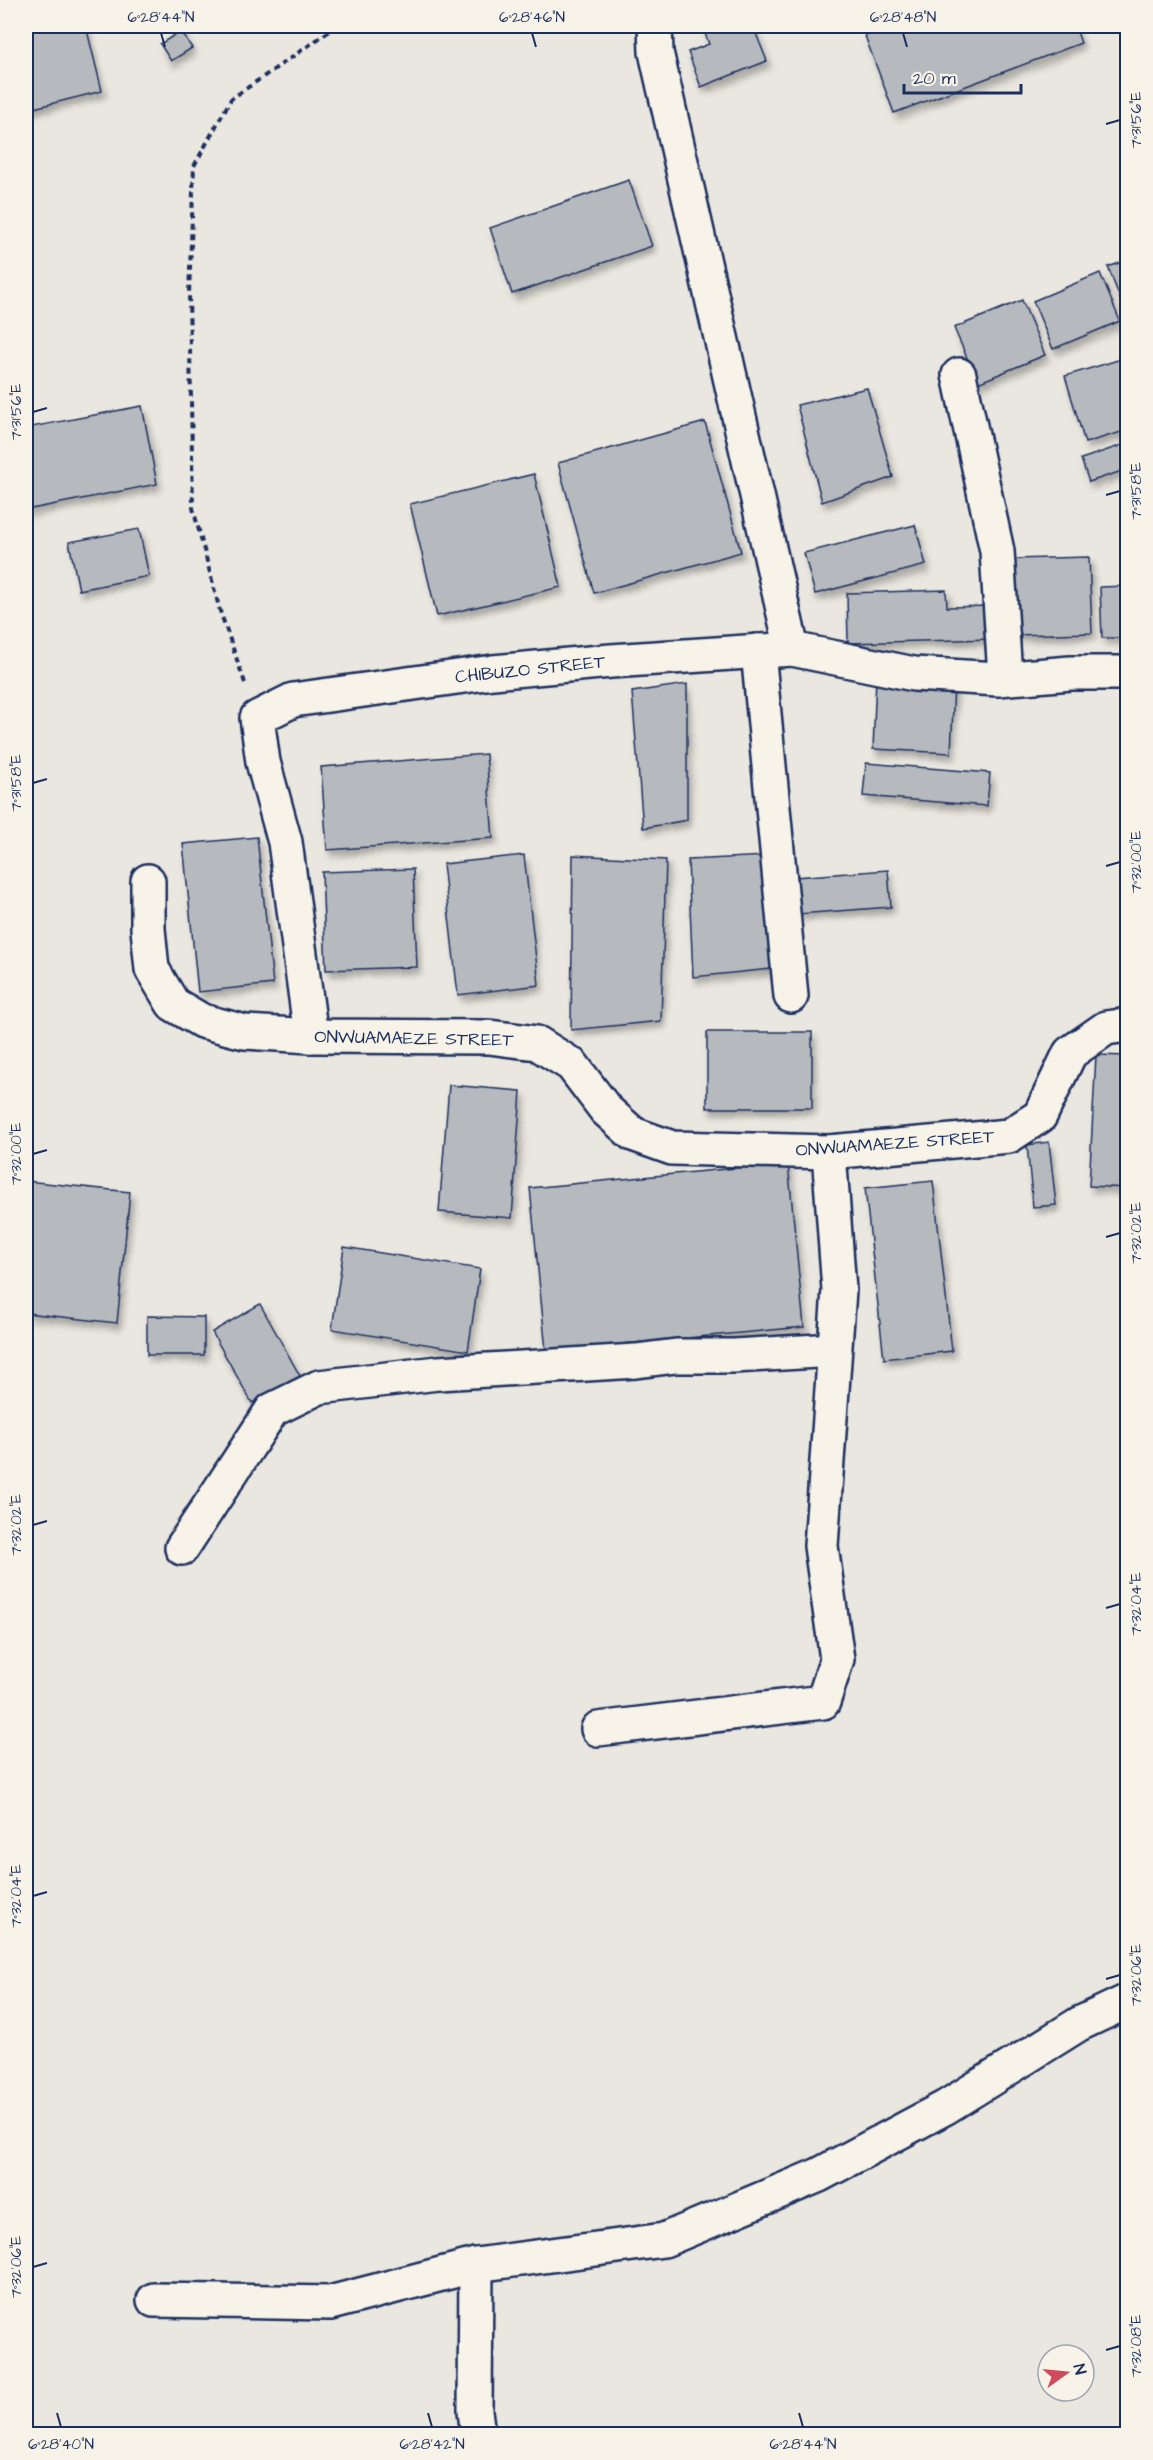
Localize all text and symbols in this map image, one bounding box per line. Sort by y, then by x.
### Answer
text: 6°28'44"N [128,7,194,28]
text: 6°28'46"N [499,7,565,28]
text: 6°28'48"N [870,7,936,28]
scale bar [904,57,1021,95]
text: 20 m [913,66,956,91]
text: 7°31'56"E [1126,91,1147,148]
text: 7°31'56"E [6,383,27,440]
text: 7°31'58"E [1126,462,1147,520]
street label: CHIBUZO STREET [454,649,607,690]
text: 7°31'58"E [6,754,27,812]
text: 7°32'00"E [1126,831,1147,893]
street label: ONWUAMAEZE STREET [314,1024,515,1053]
text: 7°32'00"E [6,1123,27,1185]
street label: ONWUAMAEZE STREET [795,1124,996,1163]
text: 7°32'02"E [1126,1202,1147,1264]
text: 7°32'02"E [6,1494,27,1556]
text: 7°32'04"E [1126,1572,1147,1636]
text: 7°32'04"E [6,1864,27,1928]
text: 7°32'06"E [1126,1944,1147,2006]
text: 7°32'06"E [6,2236,27,2298]
text: 7°32'08"E [1126,2314,1147,2377]
north arrow [1036,2343,1096,2403]
text: N [1068,2362,1091,2377]
text: 6°28'40"N [28,2434,94,2455]
text: 6°28'42"N [399,2434,465,2455]
text: 6°28'44"N [770,2434,836,2455]

